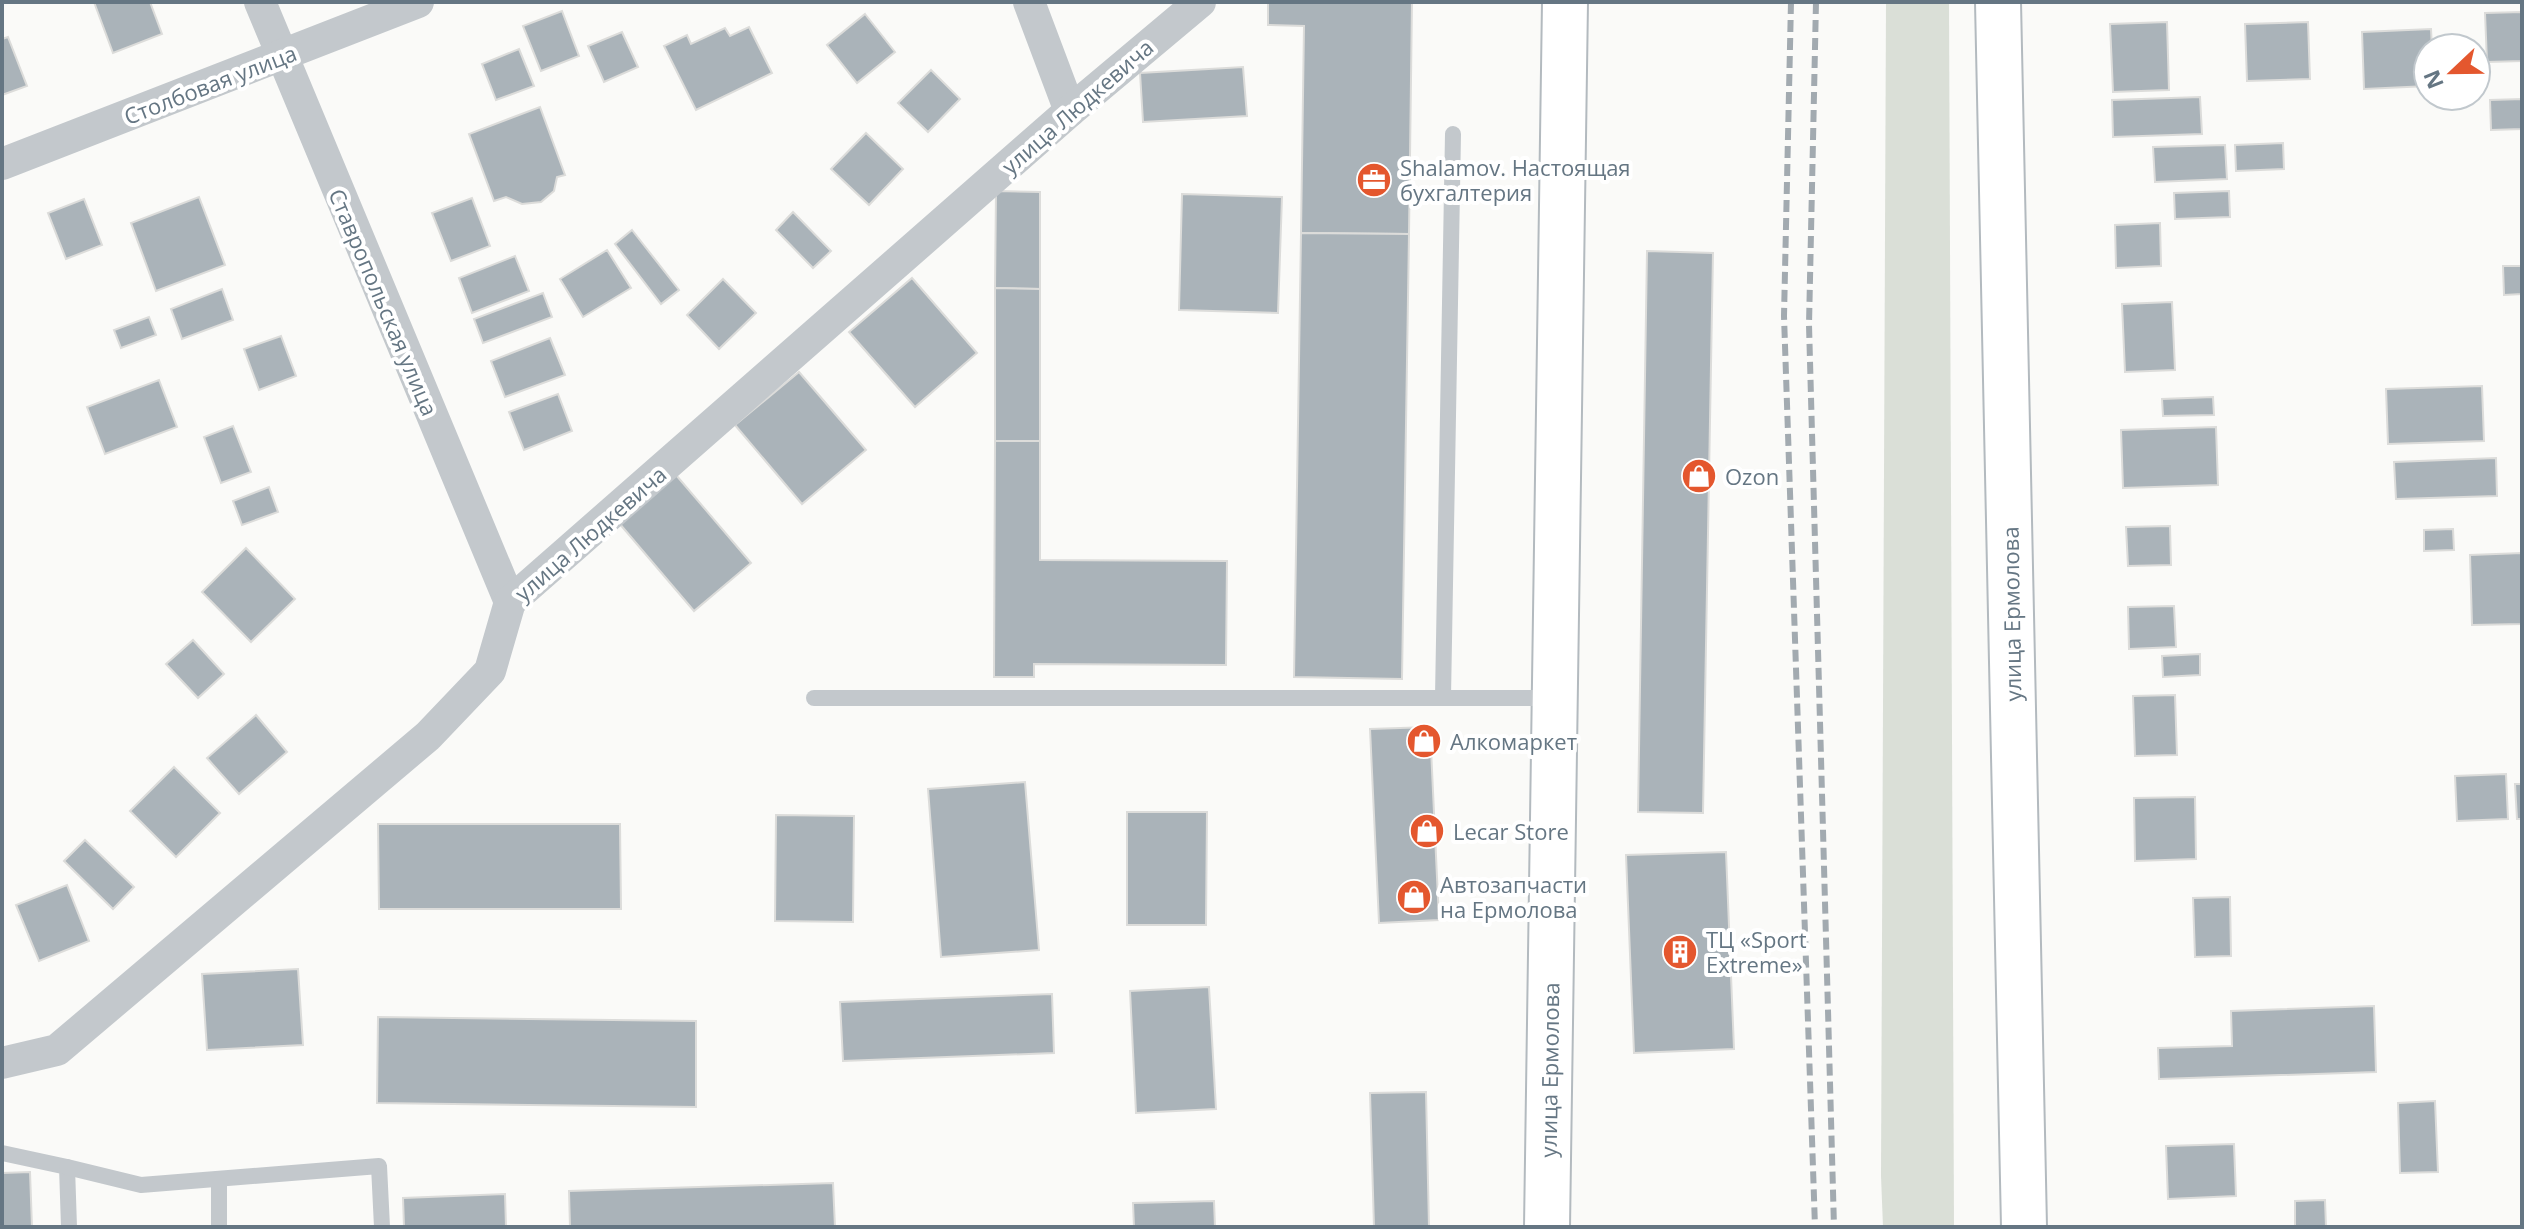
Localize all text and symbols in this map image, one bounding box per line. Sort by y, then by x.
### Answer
street label: улица Людкевича [995,32,1159,180]
north arrow [2412,32,2492,112]
street label: Столбовая улица [119,37,301,131]
text: N [2415,66,2450,94]
place label: Shalamov. Настоящая бухгалтерия [1400,152,1631,207]
office icon: Shalamov. Настоящая бухгалтерия [1355,161,1393,199]
street label: Ставропольская улица [323,184,445,420]
shop icon: Ozon [1680,457,1718,495]
street label: улица Людкевича [508,459,672,607]
place label: Ozon [1725,461,1779,491]
street label: улица Ермолова [1994,526,2028,702]
shop icon: Алкомаркет [1405,722,1443,760]
place label: Алкомаркет [1450,726,1577,756]
shop icon: Lecar Store [1408,812,1446,850]
place label: Lecar Store [1453,816,1569,846]
place label: Автозапчасти на Ермолова [1440,869,1587,924]
shop icon: Автозапчасти на Ермолова [1395,878,1433,916]
place label: ТЦ «Sport Extreme» [1706,924,1807,979]
building icon: ТЦ «Sport Extreme» [1661,933,1699,971]
street label: улица Ермолова [1532,982,1566,1158]

